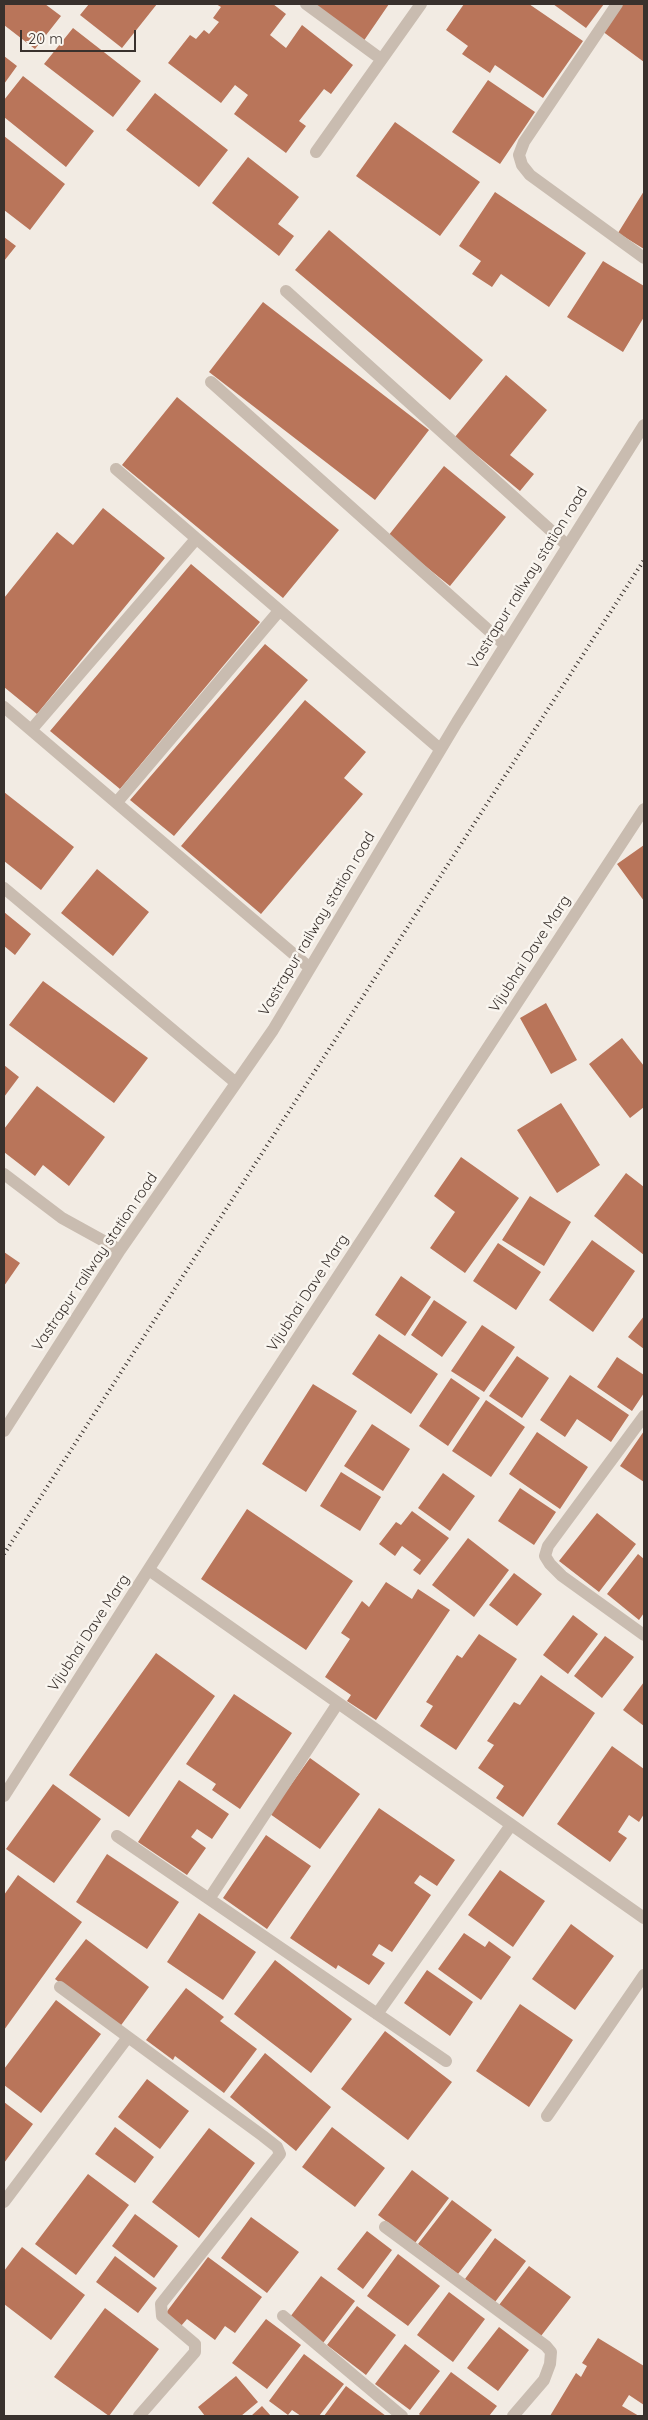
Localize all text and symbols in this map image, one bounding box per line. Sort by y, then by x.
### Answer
scale bar [22,20,139,52]
text: 20 m [28,29,63,48]
street label: Vastrapur railway station road [464,484,592,672]
street label: Vastrapur railway station road [255,829,379,1019]
street label: Vijubhai Dave Marg [485,892,575,1016]
street label: Vastrapur railway station road [28,1169,162,1355]
street label: Vijubhai Dave Marg [263,1231,353,1355]
street label: Vijubhai Dave Marg [44,1571,134,1695]

